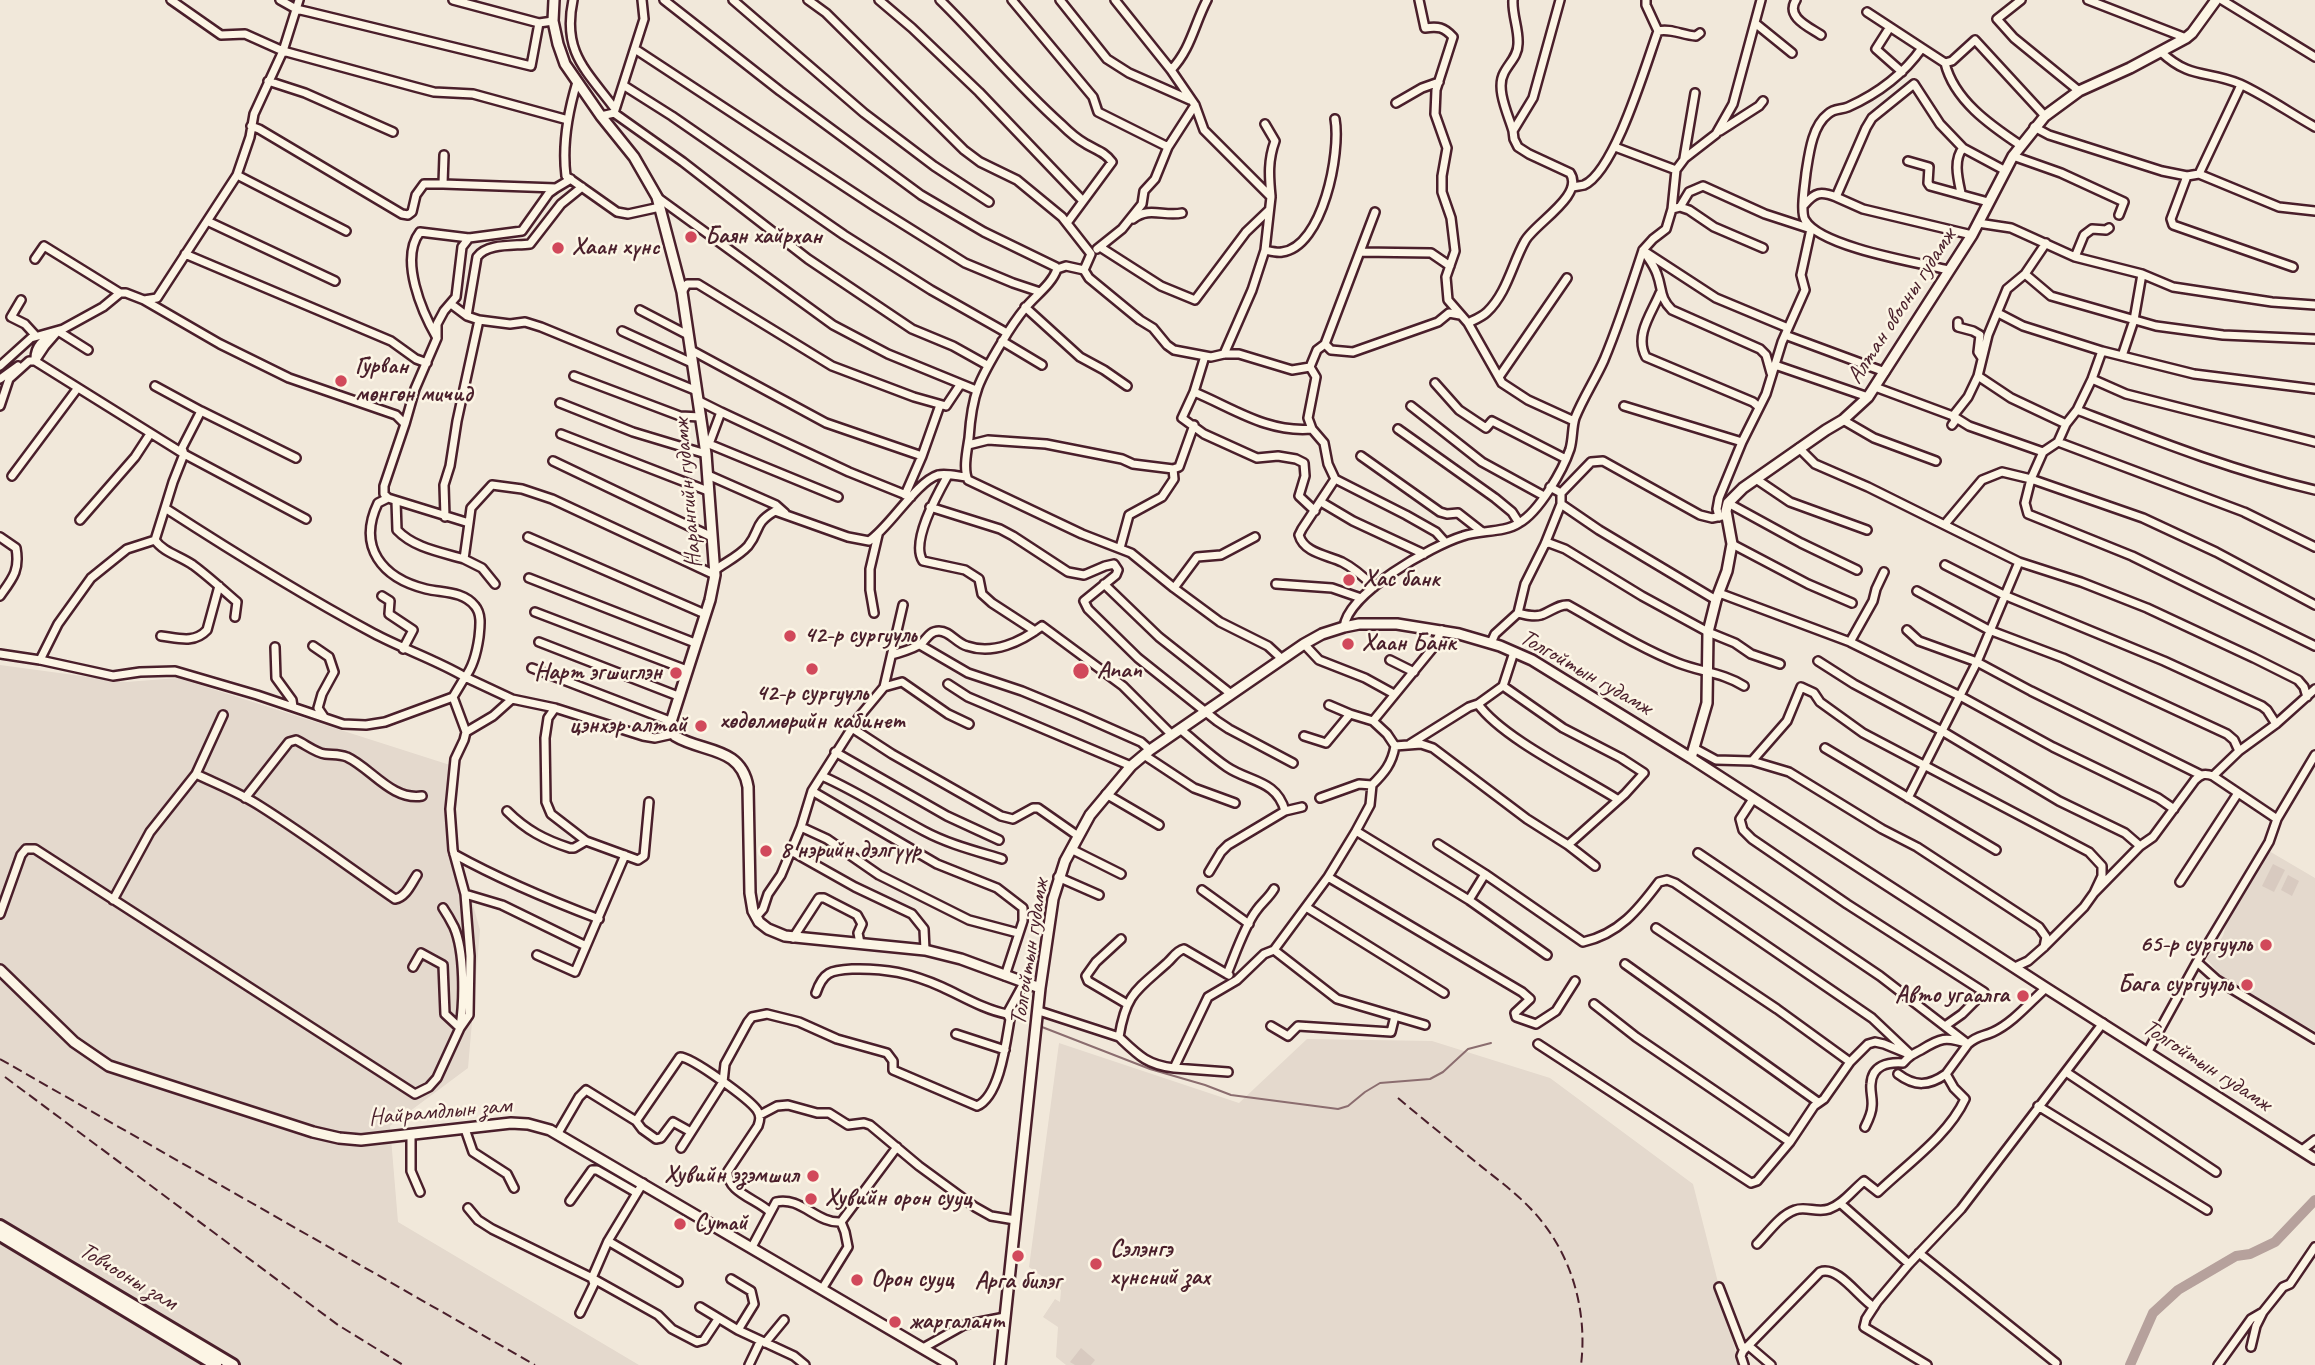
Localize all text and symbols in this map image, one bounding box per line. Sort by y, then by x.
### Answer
place label: Баян хайрхан [705,223,822,251]
street label: Алтан овооны гудамж [1841,223,1963,389]
marker: Баян хайрхан [683,229,699,245]
place label: Хаан хүнс [572,234,659,262]
marker: Хаан хүнс [550,240,566,256]
place label: Гурван мөнгөн мичид [355,353,472,409]
marker: Гурван мөнгөн мичид [333,373,349,389]
street label: Нарангийн гудамж [667,417,709,569]
place label: Хас банк [1363,566,1440,594]
marker: Хас банк [1341,572,1357,588]
place label: 42-p сургууль [804,622,916,650]
street label: Толгойтын гудамж [1515,623,1657,723]
marker: 42-p сургууль [782,628,798,644]
place label: Хаан Банк [1362,630,1456,658]
marker: Хаан Банк [1340,636,1356,652]
place label: Anan [1097,657,1142,685]
place label: Нарт эгшиглэн [534,659,662,687]
marker: 42-p сургууль хөдөлмөрийн кабинет [804,661,820,677]
marker: Anan [1071,661,1091,681]
marker: Нарт эгшиглэн [668,665,684,681]
place label: 42-p сургууль хөдөлмөрийн кабинет [720,680,904,736]
place label: цэнхэр алтай [569,712,687,740]
marker: цэнхэр алтай [693,718,709,734]
place label: 8 нэрийн дэлгүүр [780,837,921,865]
marker: 8 нэрийн дэлгүүр [758,843,774,859]
street label: Толгойтын гудамж [1004,876,1056,1028]
place label: 65-р сургууль [2139,931,2252,959]
marker: 65-р сургууль [2258,937,2274,953]
place label: Бага сургууль [2118,971,2233,999]
marker: Бага сургууль [2239,977,2255,993]
place label: Авто угаалга [1895,982,2009,1010]
marker: Авто угаалга [2015,988,2031,1004]
street label: Толгойтын гудамж [2137,1014,2277,1118]
street label: Найрамдлын зам [367,1091,513,1133]
place label: Хувийн эзэмшил [664,1162,799,1190]
marker: Хувийн эзэмшил [805,1168,821,1184]
place label: Хувийн орон сууц [825,1185,972,1213]
marker: Хувийн орон сууц [803,1191,819,1207]
place label: Сутай [694,1210,747,1238]
marker: Сутай [672,1216,688,1232]
place label: Сэлэнгэ хүнсний зах [1110,1236,1210,1292]
street label: Товчооны зам [74,1237,182,1317]
marker: Арга билэг [1010,1248,1026,1264]
marker: Сэлэнгэ хүнсний зах [1088,1256,1104,1272]
place label: Орон сууц [871,1266,954,1294]
place label: Арга билэг [975,1268,1061,1296]
marker: Орон сууц [849,1272,865,1288]
place label: жаргалант [909,1308,1005,1336]
marker: жаргалант [887,1314,903,1330]

